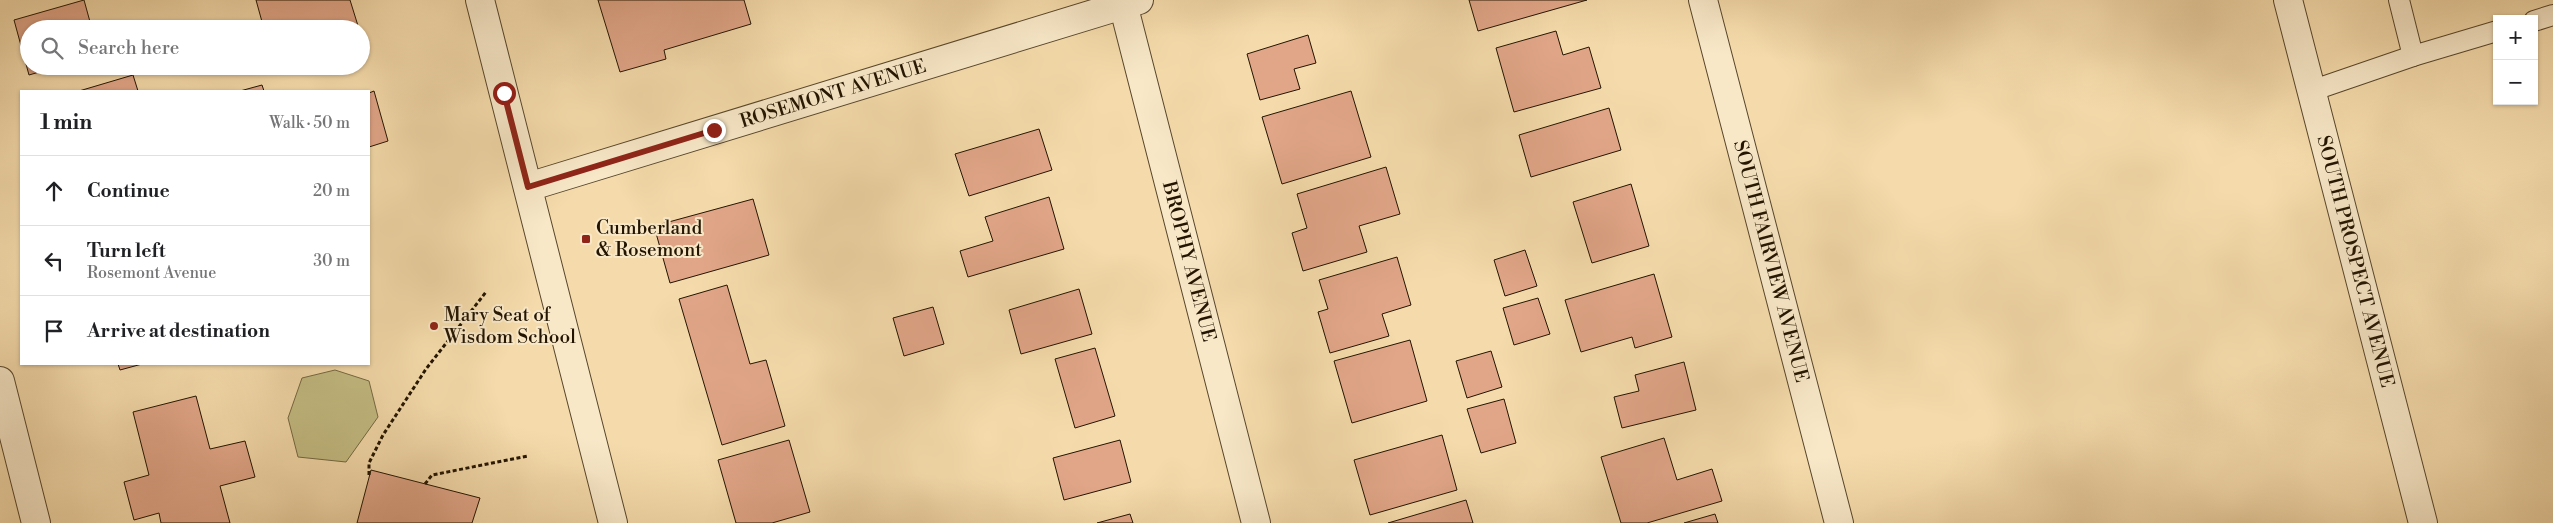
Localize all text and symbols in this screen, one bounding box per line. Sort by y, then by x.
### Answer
map controls [2493,15,2538,105]
button: + [2493,15,2538,60]
search box [20,20,370,75]
icon: search [38,34,66,62]
text: Search here [78,36,179,60]
street label: ROSEMONT AVENUE [737,54,929,133]
button: − [2493,60,2538,105]
route start [493,82,516,105]
text: 1 min [40,110,92,136]
text: Walk · 50 m [269,113,350,133]
route end [703,119,726,142]
street label: SOUTH PROSPECT AVENUE [2311,133,2400,390]
street label: SOUTH FAIRVIEW AVENUE [1728,138,1814,385]
icon: ahead [40,177,68,205]
street label: BROPHY AVENUE [1157,178,1221,344]
text: Continue [87,179,170,203]
text: 20 m [313,181,350,201]
place label: Cumberland & Rosemont [596,216,702,262]
marker: Cumberland & Rosemont [580,233,592,245]
text: Turn left [87,239,166,263]
icon: left [40,247,68,275]
text: 30 m [313,251,350,271]
text: Rosemont Avenue [87,263,216,283]
place label: Mary Seat of Wisdom School [443,303,576,349]
icon: arrive [40,317,68,345]
text: Arrive at destination [87,319,270,343]
marker: Mary Seat of Wisdom School [428,320,440,332]

